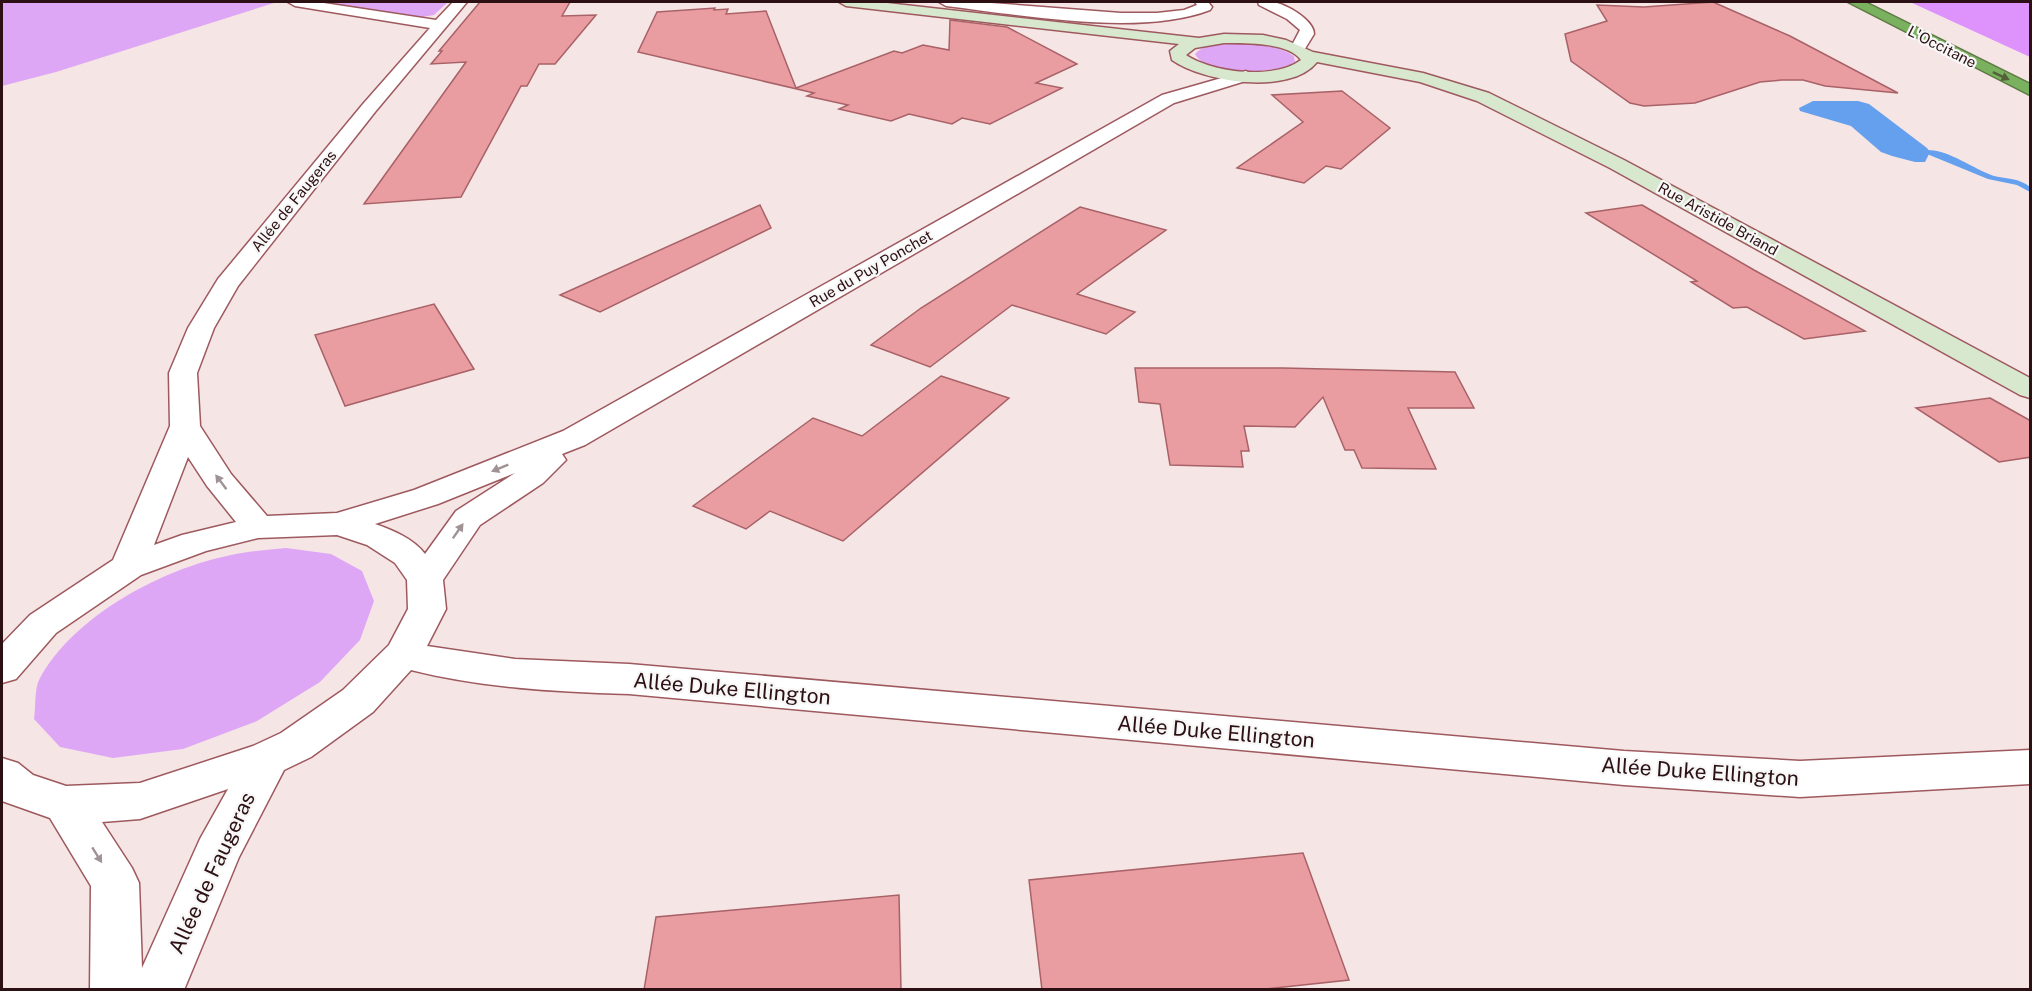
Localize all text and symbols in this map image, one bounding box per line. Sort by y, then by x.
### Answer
street label: L'Occitane [1905,22,1979,71]
one-way arrow [1992,71,2009,80]
street label: Allée de Faugeras [248,147,340,255]
street label: Rue Aristide Briand [1655,179,1781,259]
street label: Rue du Puy Ponchet [806,226,935,311]
one-way arrow [491,463,509,473]
one-way arrow [215,474,228,490]
one-way arrow [452,524,464,540]
street label: Allée Duke Ellington [632,667,832,710]
street label: Allée Duke Ellington [1116,710,1316,753]
street label: Allée Duke Ellington [1600,752,1800,791]
street label: Allée de Faugeras [163,788,260,958]
one-way arrow [92,847,103,863]

